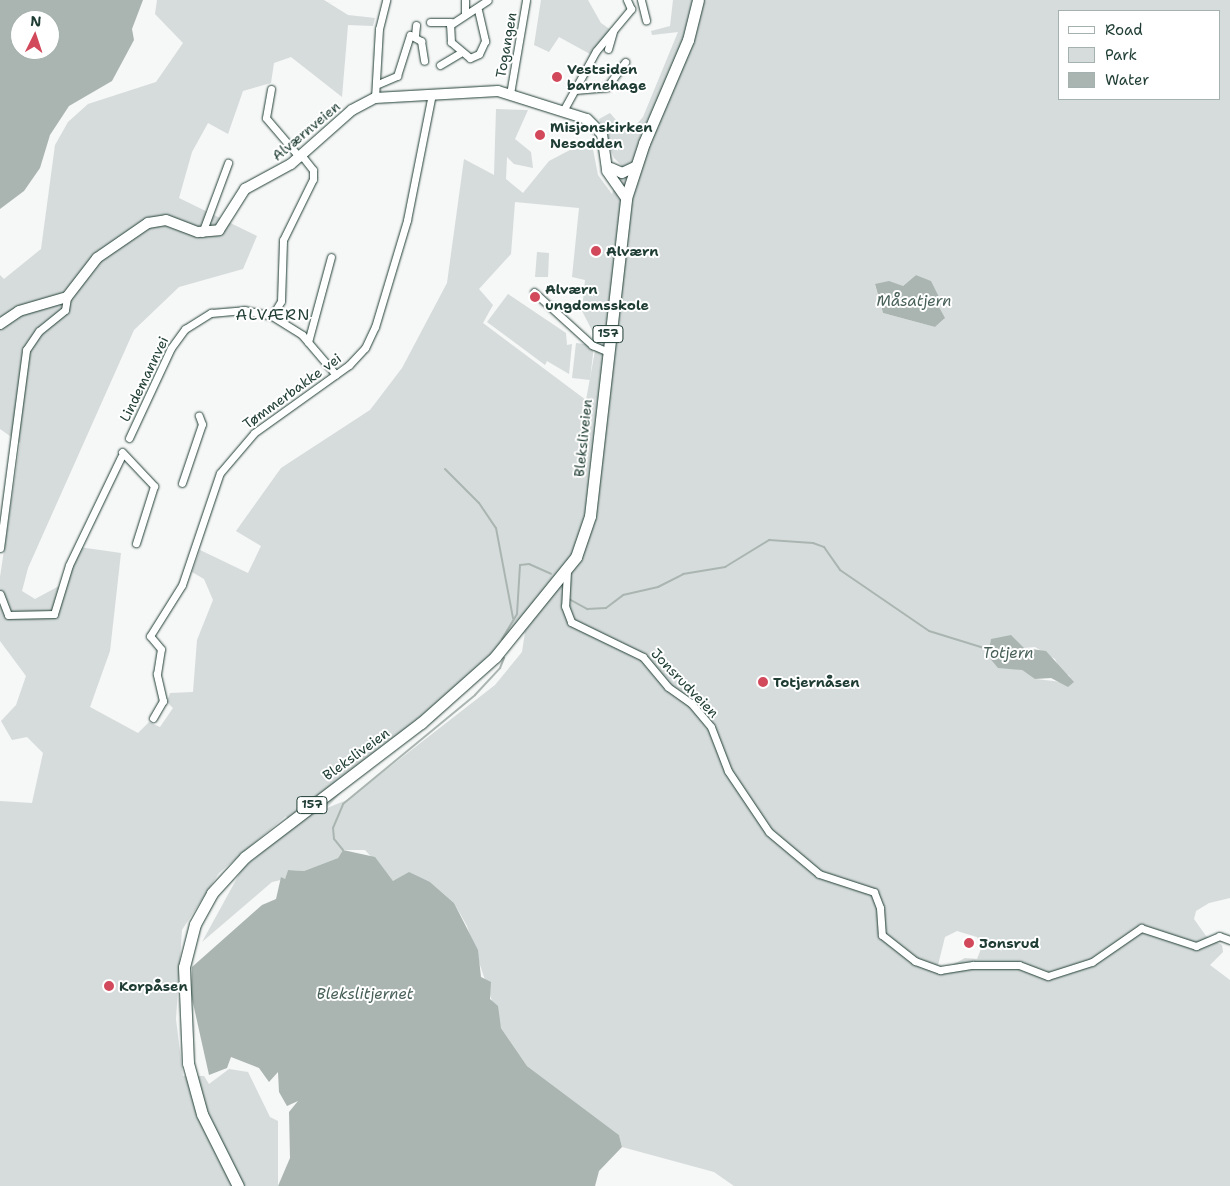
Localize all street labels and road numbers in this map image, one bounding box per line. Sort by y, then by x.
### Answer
street label: Togangen [492,11,520,79]
street label: Alværnveien [269,98,343,164]
road number: 157 [592,324,624,344]
street label: Lindemannvei [116,334,172,424]
street label: Tømmerbakke vei [240,350,344,432]
street label: Bleksliveien [571,398,595,478]
street label: Jonsrudveien [648,645,722,721]
street label: Bleksliveien [319,724,393,784]
road number: 157 [296,796,328,814]

